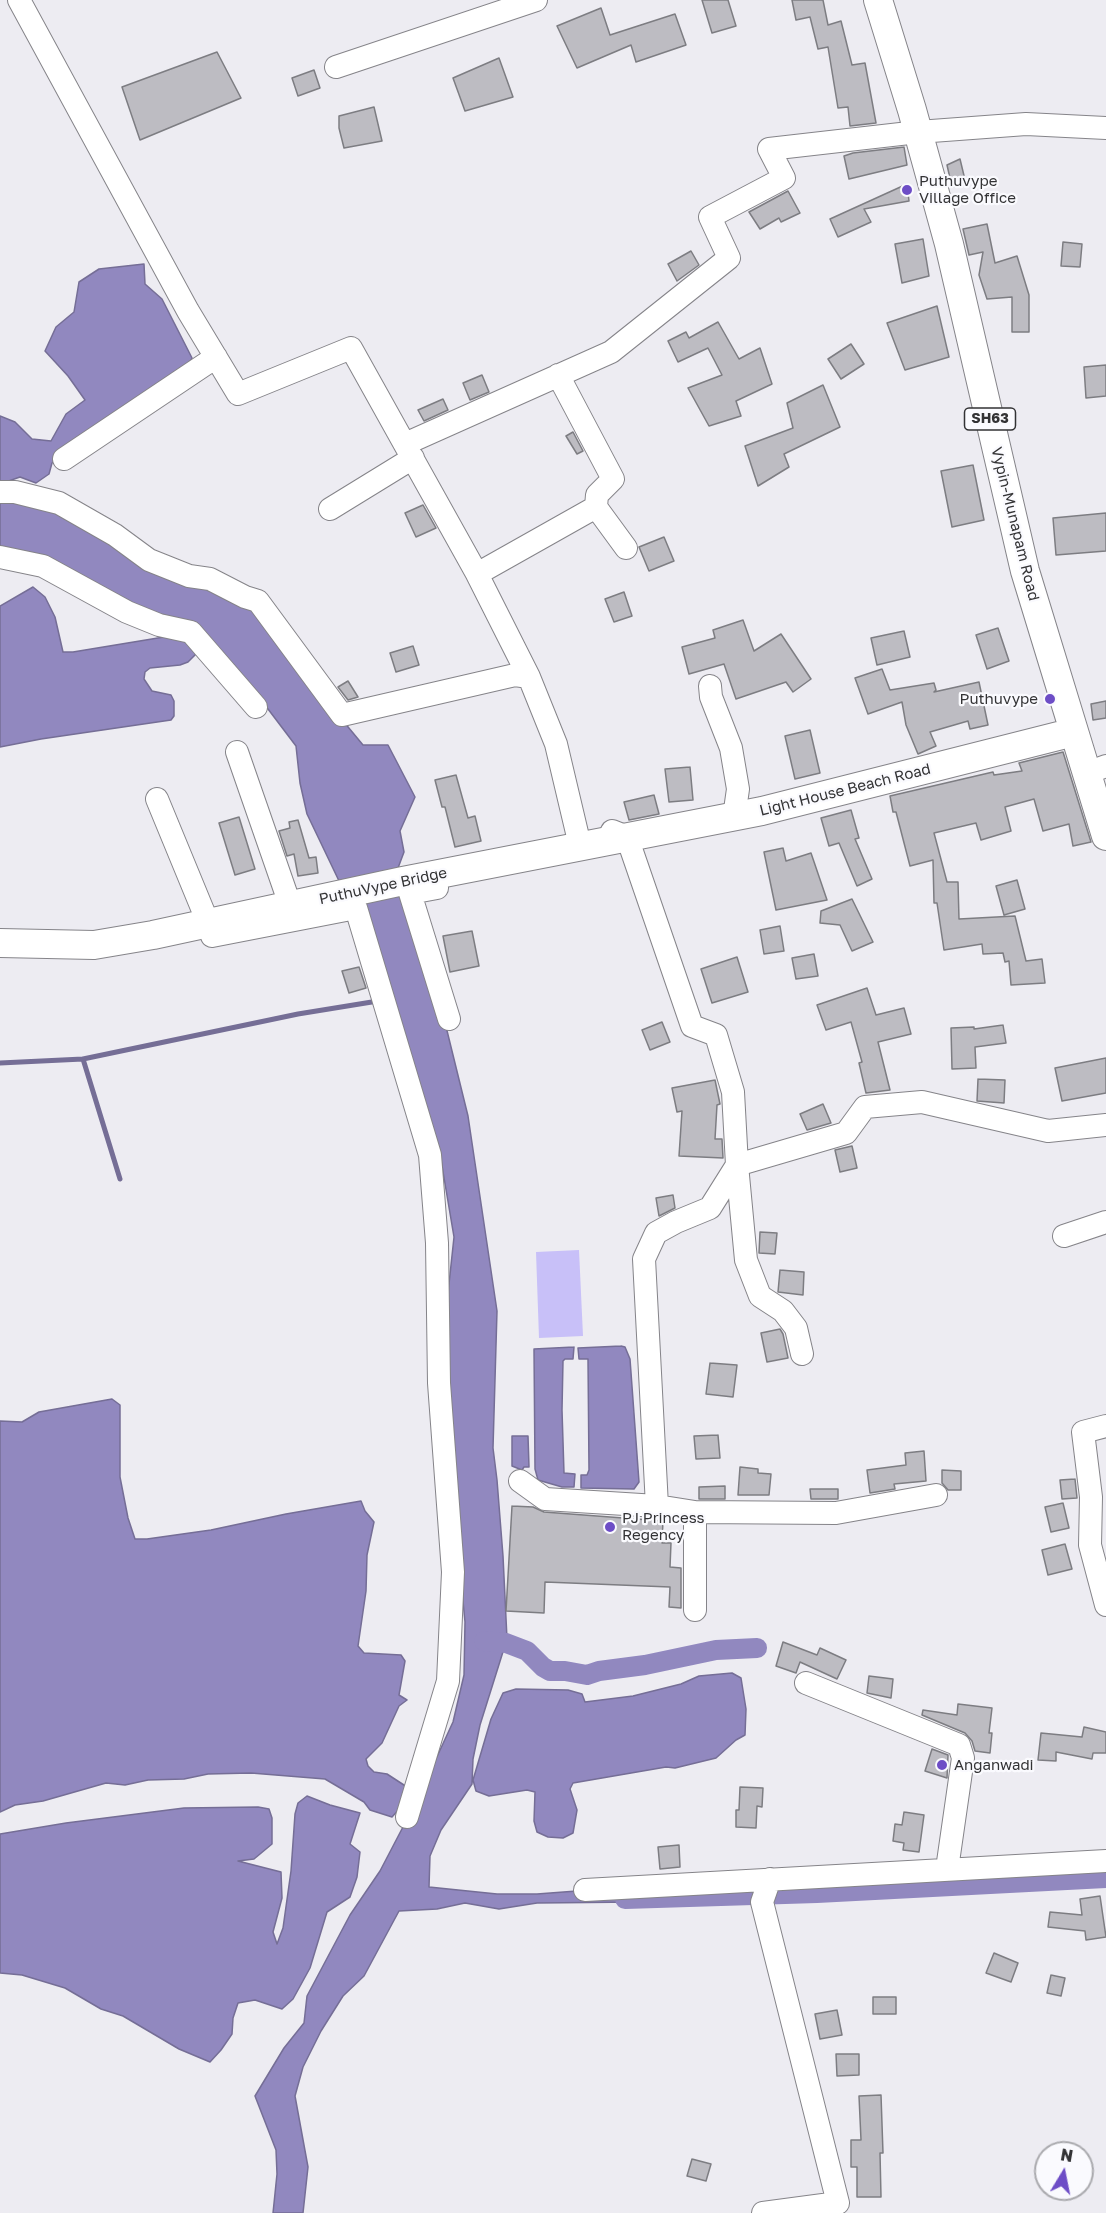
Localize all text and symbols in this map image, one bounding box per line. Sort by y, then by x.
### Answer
place label: Puthuvype Village Office [919,172,1016,207]
marker: Puthuvype Village Office [900,183,914,197]
road number: SH63 [964,408,1016,430]
street label: Vypin-Munapam Road [987,445,1043,603]
place label: Puthuvype [960,690,1038,708]
marker: Puthuvype [1043,692,1057,706]
street label: Light House Beach Road [758,760,932,820]
street label: PuthuVype Bridge [317,864,449,908]
place label: PJ Princess Regency [622,1509,705,1544]
marker: PJ Princess Regency [603,1520,617,1534]
place label: Anganwadi [954,1756,1034,1774]
marker: Anganwadi [935,1758,949,1772]
north arrow [1034,2141,1094,2201]
text: N [1059,2144,1075,2166]

